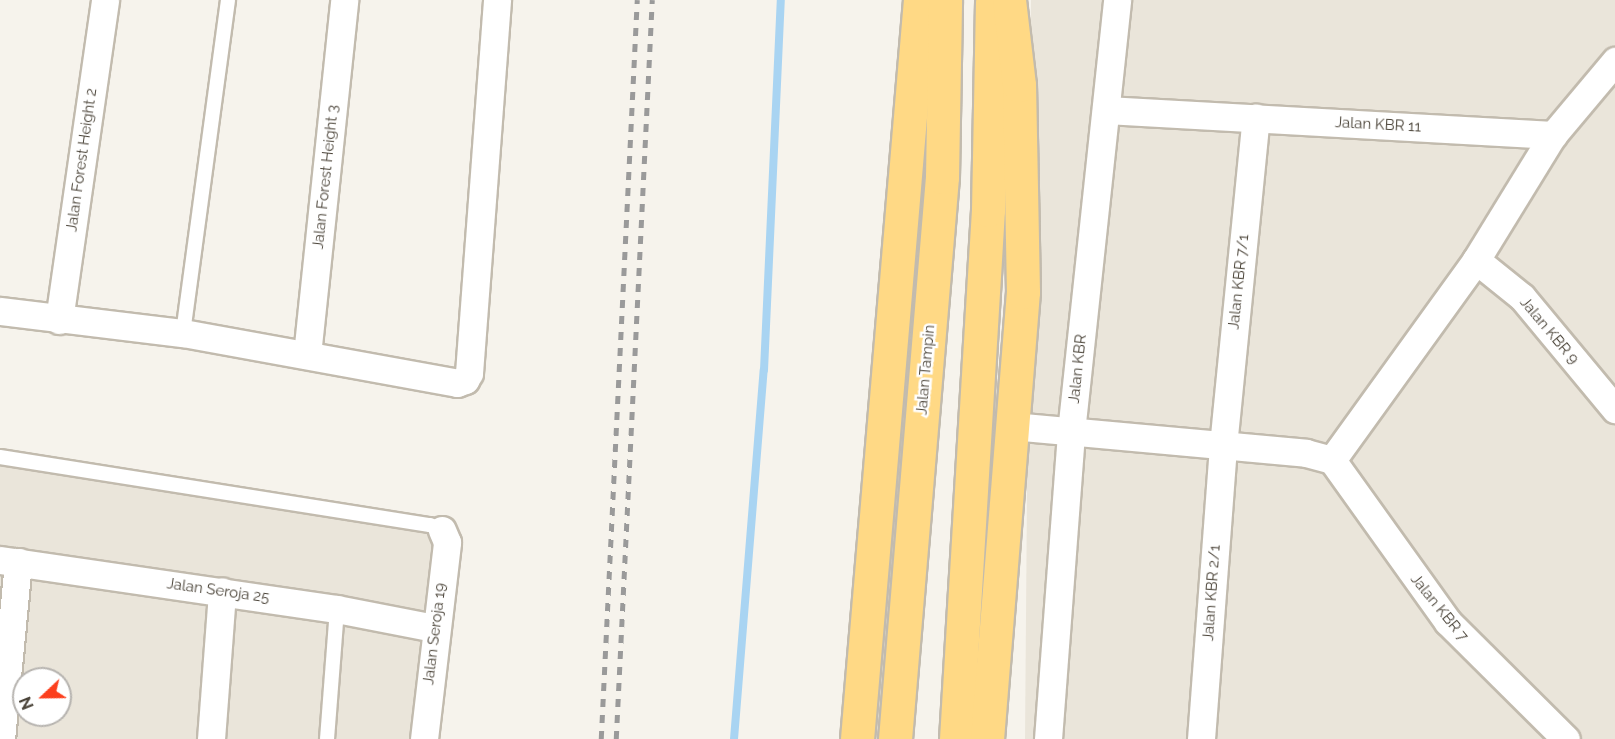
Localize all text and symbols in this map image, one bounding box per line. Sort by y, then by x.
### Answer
street label: Jalan Forest Height 2 [63,87,101,233]
street label: Jalan Forest Height 3 [309,104,343,250]
street label: Jalan KBR 11 [1334,114,1422,136]
street label: Jalan KBR 7/1 [1225,233,1253,331]
street label: Jalan KBR 9 [1516,294,1582,368]
street label: Jalan Tampin [913,324,939,416]
street label: Jalan KBR [1065,333,1091,405]
street label: Jalan KBR 2/1 [1200,544,1224,642]
street label: Jalan KBR 7 [1406,571,1472,645]
street label: Jalan Seroja 25 [166,575,270,607]
street label: Jalan Seroja 19 [420,582,450,686]
north arrow [12,667,72,727]
text: N [16,694,38,712]

